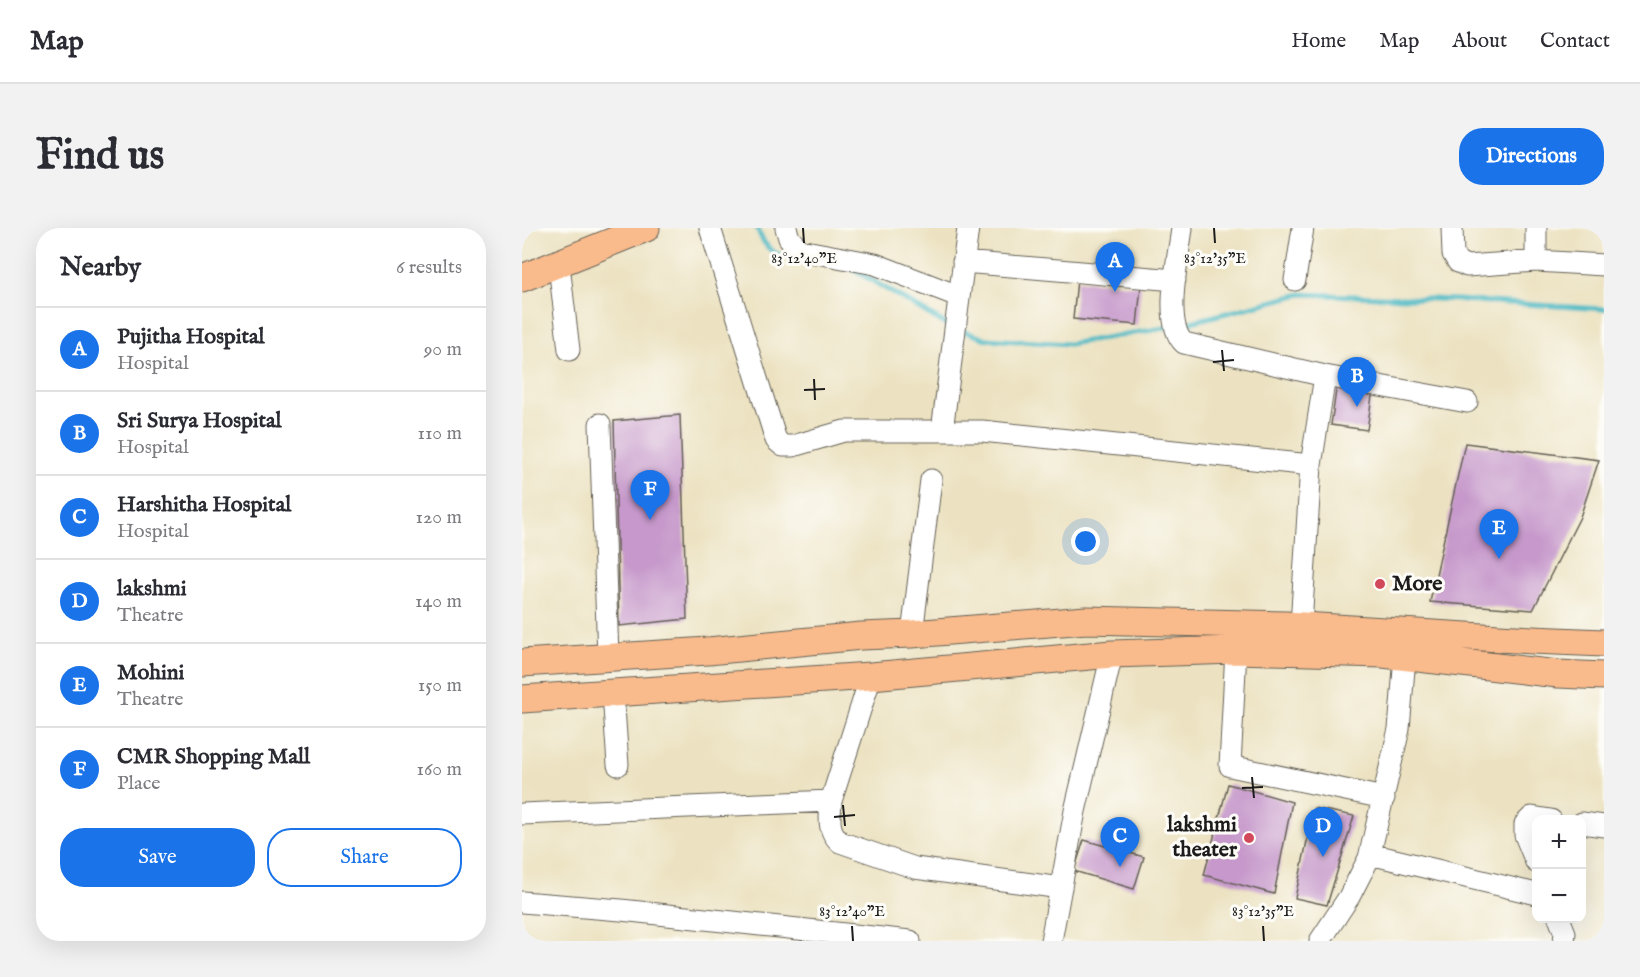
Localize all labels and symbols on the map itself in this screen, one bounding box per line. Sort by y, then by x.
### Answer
pin: A [1096,242,1134,292]
text: 83°12'40"E [771,249,837,268]
text: 83°12'35"E [1184,249,1246,268]
pin: B [1338,358,1376,407]
pin: F [630,470,670,520]
pin: E [1480,510,1518,559]
your location [1071,527,1100,556]
place label: More [1392,570,1442,598]
marker: More [1373,577,1387,591]
pin: D [1304,808,1342,857]
place label: lakshmi theater [1166,811,1238,864]
pin: C [1100,818,1140,867]
marker: lakshmi theater [1242,831,1256,845]
text: 83°12'40"E [819,902,885,921]
text: 83°12'35"E [1232,902,1294,921]

